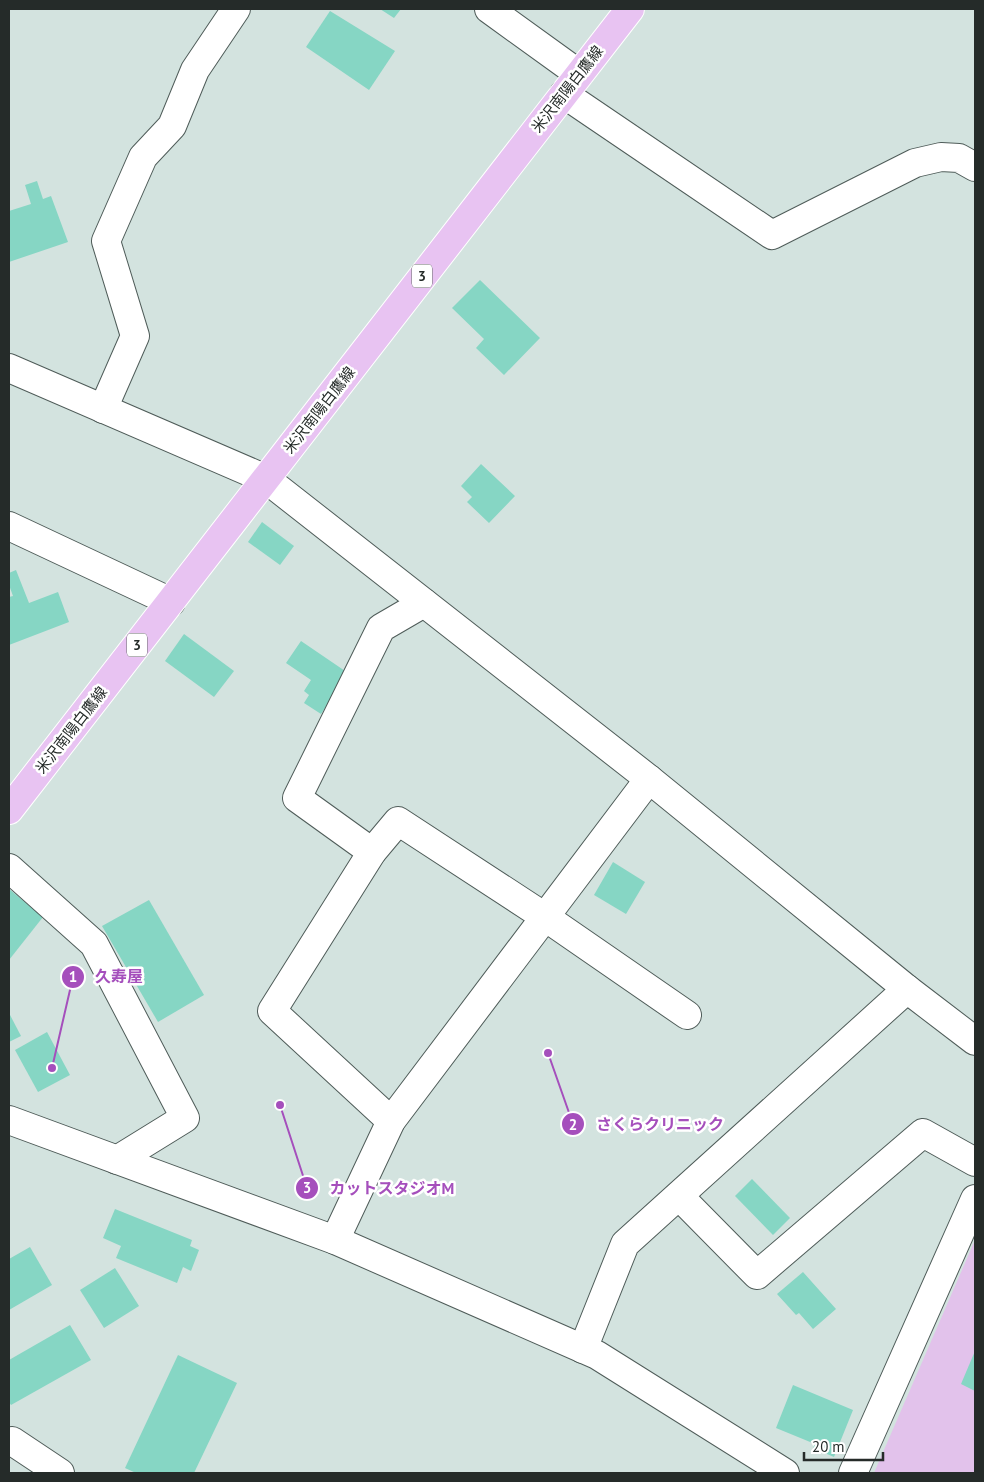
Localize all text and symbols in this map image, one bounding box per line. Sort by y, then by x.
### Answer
street label: 米沢南陽白鷹線 [527,42,607,136]
road number: 3 [412,264,432,288]
street label: 米沢南陽白鷹線 [279,363,359,457]
road number: 3 [127,634,147,656]
street label: 米沢南陽白鷹線 [31,683,111,777]
callout: 久寿屋 [60,961,153,992]
text: 久寿屋 [95,966,143,986]
text: 1 [69,967,77,986]
callout: さくらクリニック [561,1109,734,1140]
text: さくらクリニック [596,1114,724,1134]
text: 2 [569,1115,577,1134]
callout: カットスタジオM [294,1173,464,1204]
text: 3 [303,1178,311,1197]
text: カットスタジオM [330,1178,454,1198]
scale bar [804,1430,883,1462]
text: 20 m [812,1437,845,1456]

